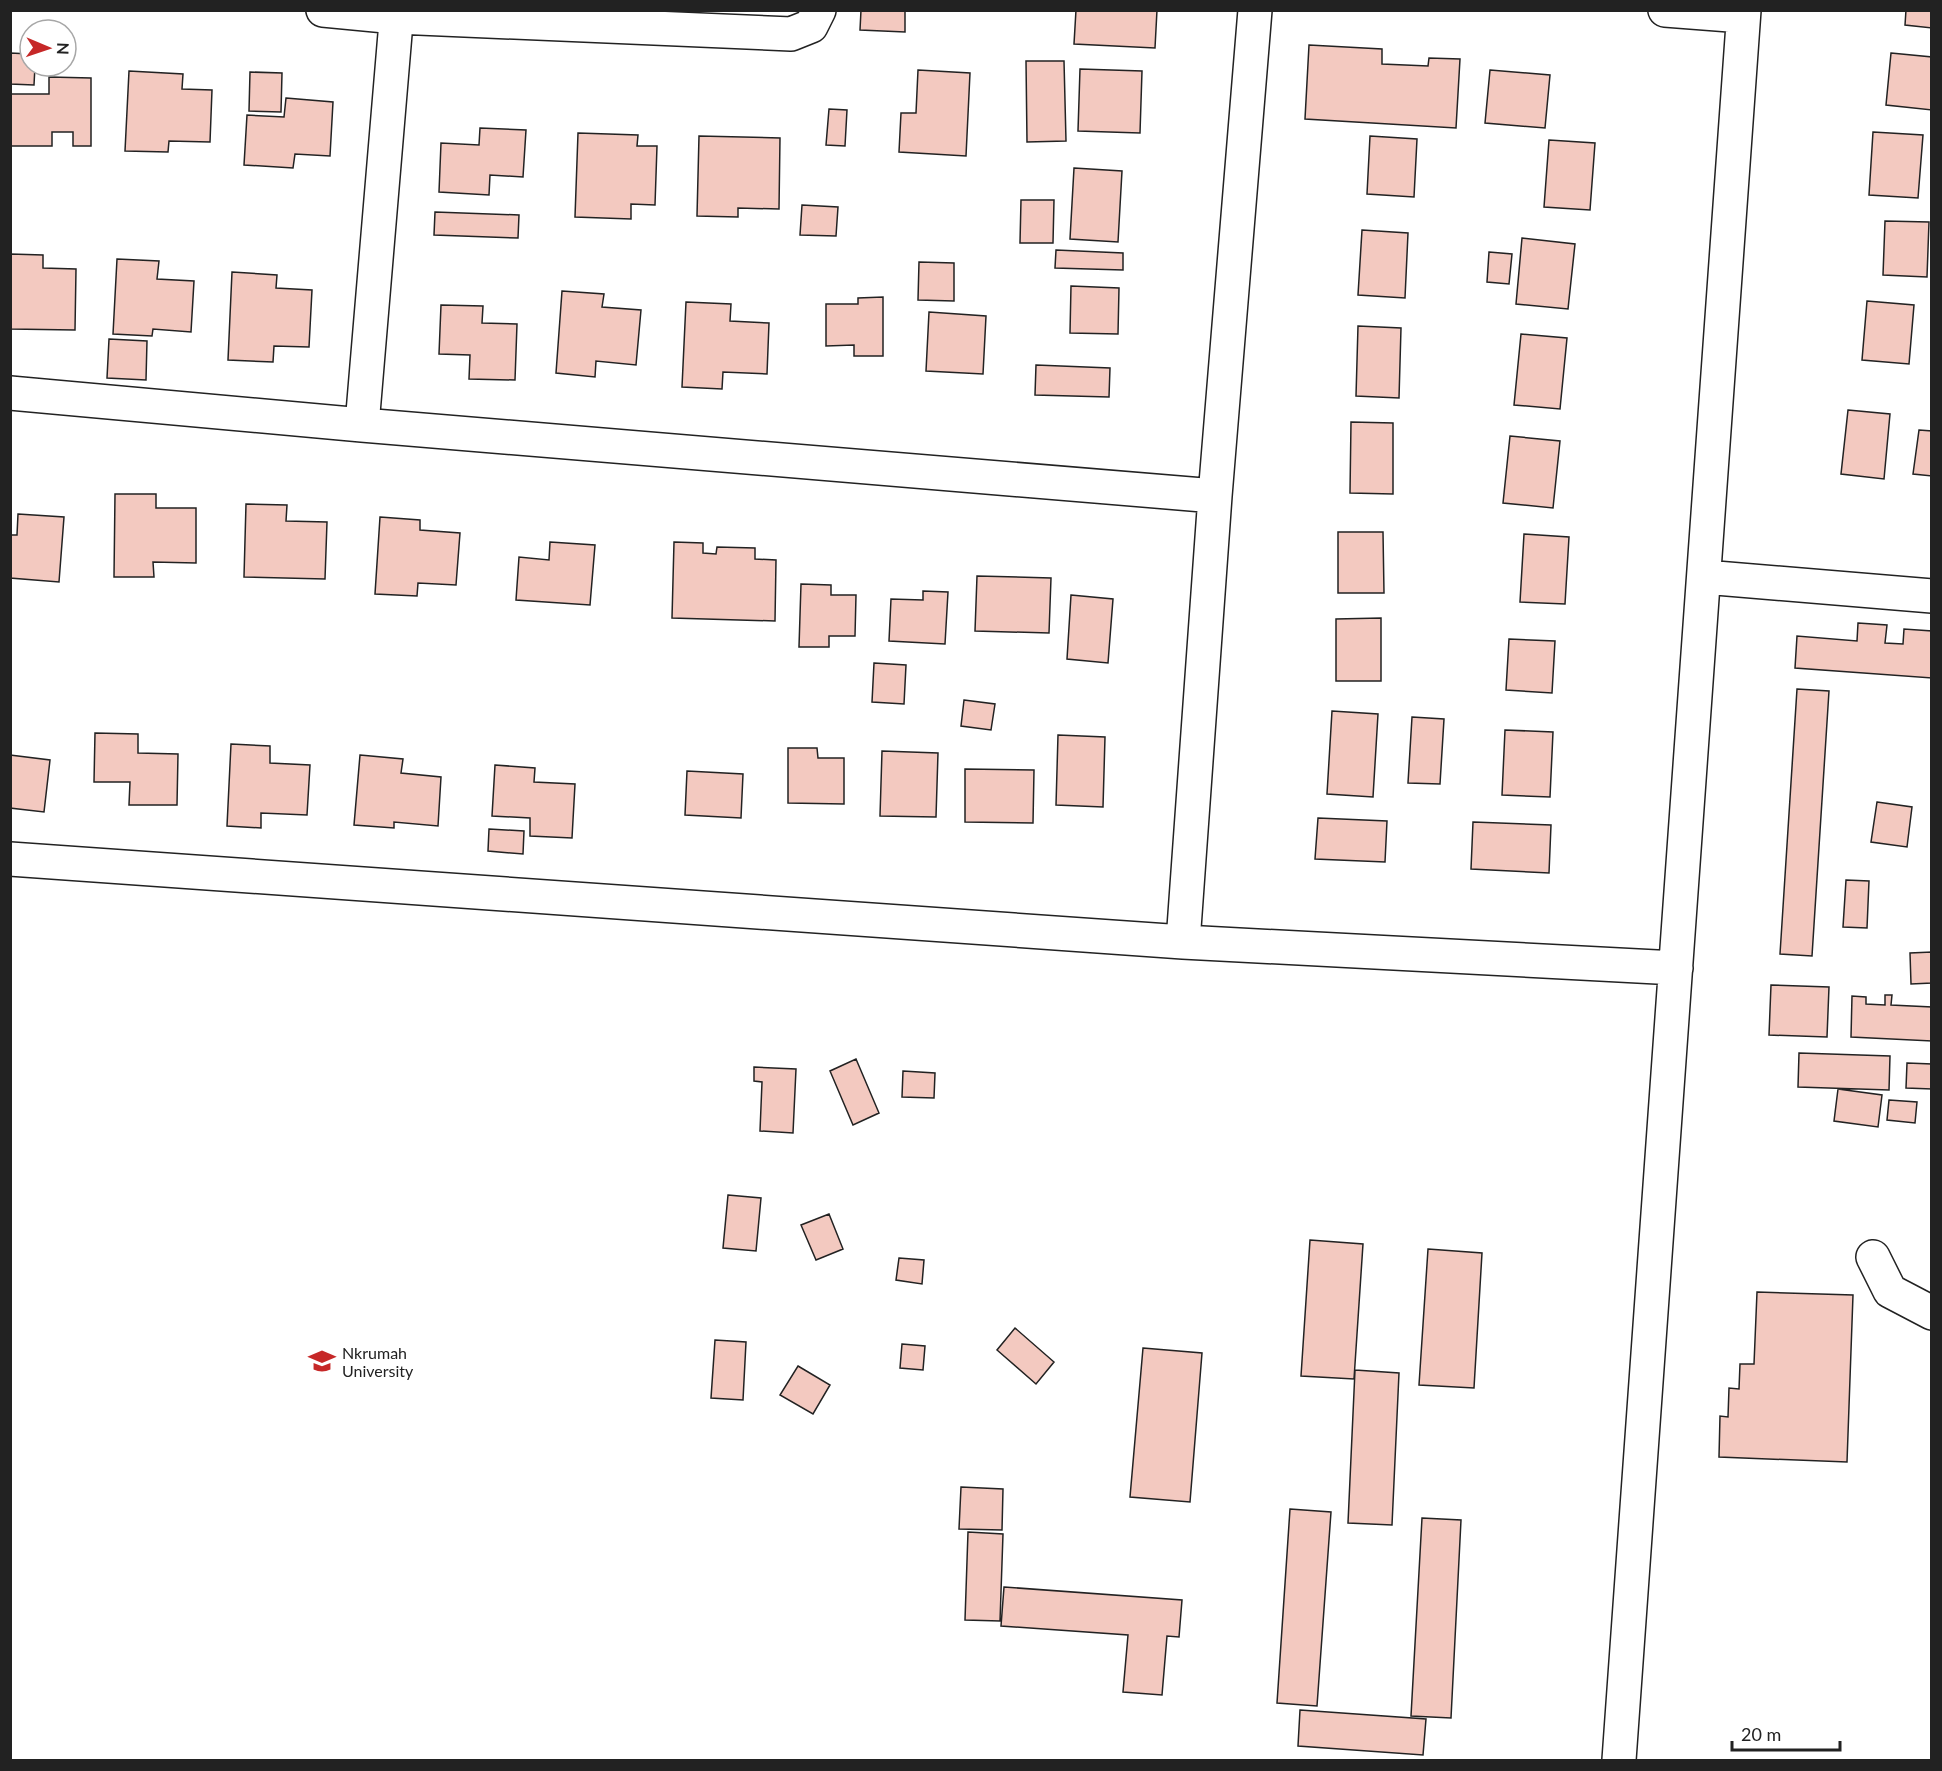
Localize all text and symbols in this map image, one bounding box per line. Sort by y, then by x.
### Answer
north arrow [18,18,78,78]
text: N [54,42,73,55]
place label: Nkrumah University [342,1343,414,1380]
school or university icon: Nkrumah University [307,1346,337,1376]
scale bar [1732,1714,1840,1752]
text: 20 m [1741,1723,1781,1745]

